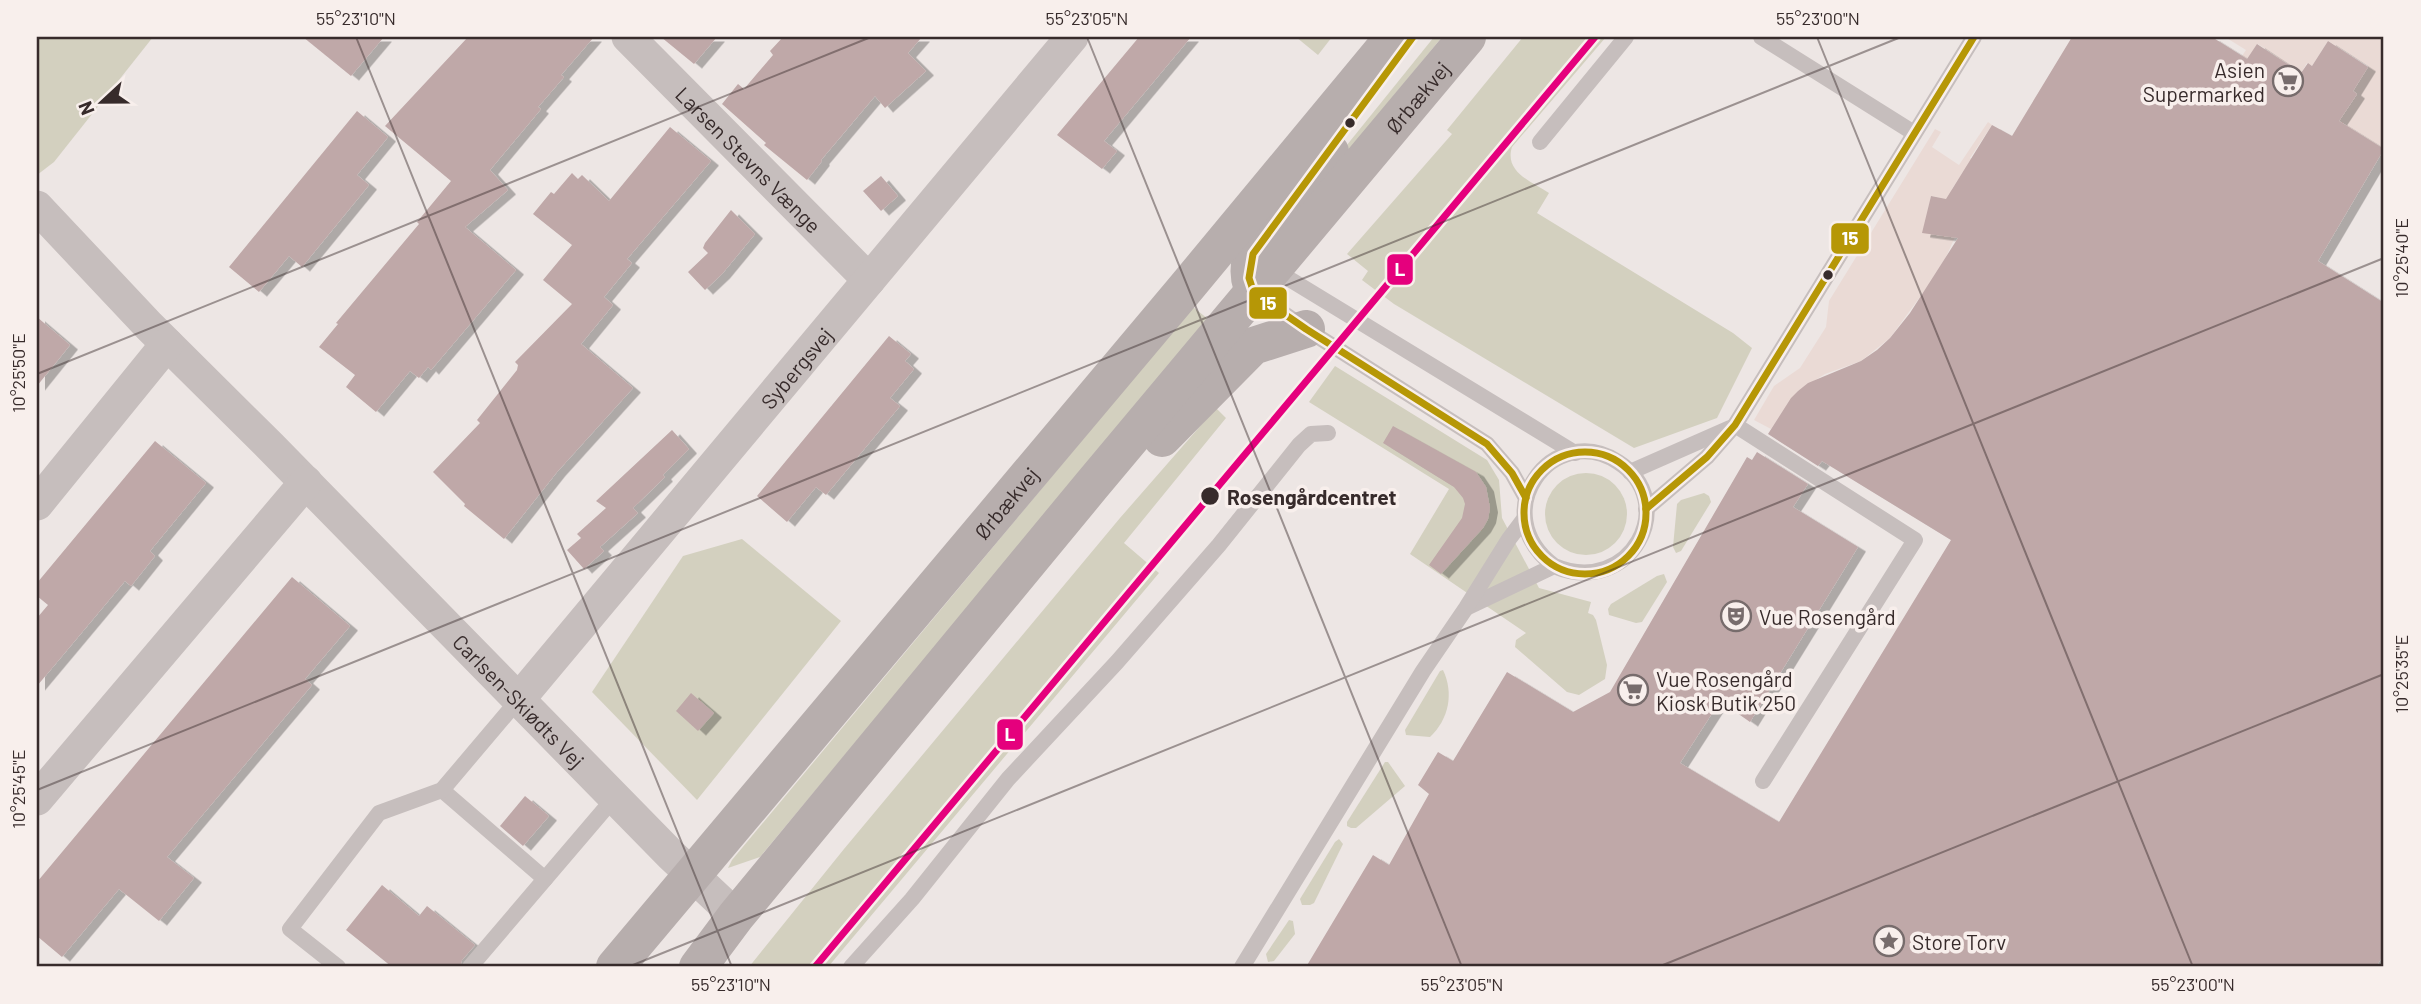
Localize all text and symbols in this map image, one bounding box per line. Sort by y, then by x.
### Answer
text: 55°23'10"N [316,7,396,29]
text: 55°23'05"N [1046,7,1128,29]
text: 55°23'00"N [1776,7,1860,29]
street label: Ørbækvej [1380,56,1454,138]
place label: Asien Supermarked [2143,57,2265,106]
supermarket icon: Asien Supermarked [2271,64,2305,98]
north arrow [66,66,136,136]
street label: Larsen Stevns Vænge [671,81,827,237]
text: N [73,98,99,119]
unlabelled marker [1343,116,1357,130]
text: 10°25'40"E [2390,218,2412,298]
line badge: 15 [1830,222,1870,255]
text: 15 [1842,226,1858,249]
line badge: L [1386,253,1414,286]
text: L [1395,257,1406,280]
unlabelled marker [1821,268,1835,282]
line badge: 15 [1248,286,1288,320]
text: 15 [1260,291,1276,314]
street label: Sybergsvej [755,322,837,413]
text: 10°25'50"E [7,333,29,413]
street label: Ørbækvej [968,461,1043,543]
place label: Rosengårdcentret [1227,484,1396,509]
marker: Rosengårdcentret [1199,485,1221,507]
theatre icon: Vue Rosengård [1719,599,1753,633]
place label: Vue Rosengård [1759,604,1896,629]
street label: Carlsen-Skiødts Vej [448,628,590,772]
text: 10°25'35"E [2390,635,2412,713]
place label: Vue Rosengård Kiosk Butik 250 [1656,666,1796,715]
supermarket icon: Vue Rosengård Kiosk Butik 250 [1616,673,1650,707]
line badge: L [996,718,1024,751]
text: L [1005,722,1016,745]
text: 10°25'45"E [7,749,29,829]
place icon: Store Torv [1872,924,1906,958]
place label: Store Torv [1912,929,2006,954]
text: 55°23'10"N [691,973,771,995]
text: 55°23'05"N [1421,973,1503,995]
text: 55°23'00"N [2151,973,2235,995]

